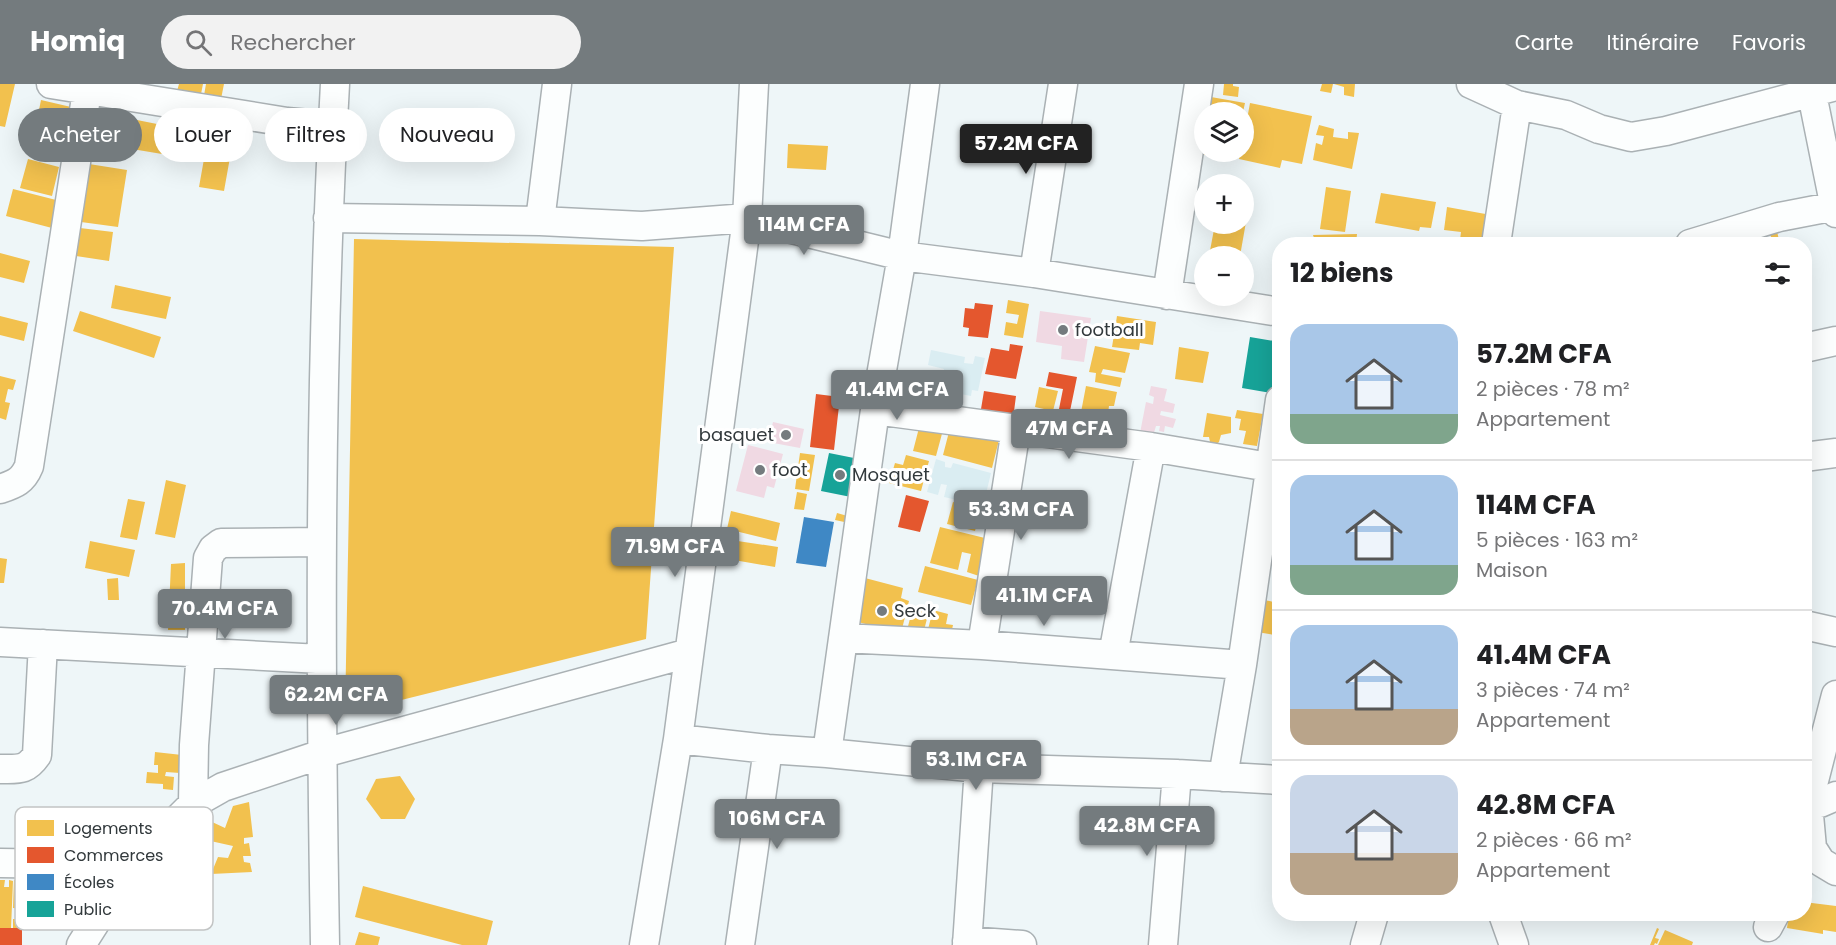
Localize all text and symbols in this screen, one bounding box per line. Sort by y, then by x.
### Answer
search box [161,15,581,69]
text: Homiq [30,22,125,61]
icon: search [182,26,215,59]
text: Rechercher [230,27,356,58]
text: Carte [1515,28,1574,57]
text: Itinéraire [1607,28,1699,57]
text: Favoris [1732,28,1806,57]
map controls [1194,102,1254,306]
button: layers [1194,102,1254,162]
chip: Acheter [18,108,142,162]
chip: Louer [154,108,253,162]
chip: Filtres [265,108,367,162]
chip: Nouveau [379,108,515,162]
pin: 57.2M CFA [957,124,1095,175]
text: 57.2M CFA [974,129,1078,157]
button: + [1194,174,1254,234]
pin: 114M CFA [742,205,866,256]
text: 114M CFA [758,210,850,238]
button: − [1194,246,1254,306]
text: 12 biens [1290,255,1394,291]
icon: filters [1761,257,1794,290]
place label: football [1075,317,1144,342]
marker: football [1056,323,1070,337]
text: 57.2M CFA [1476,336,1612,372]
icon: home [1338,348,1410,420]
pin: 41.4M CFA [828,370,966,421]
text: 41.4M CFA [845,375,949,403]
text: 2 pièces · 78 m² [1476,375,1630,403]
text: Appartement [1476,405,1610,433]
pin: 47M CFA [1014,409,1124,460]
text: 47M CFA [1025,414,1113,442]
place label: basquet [699,422,774,447]
marker: basquet [779,428,793,442]
place label: foot [772,457,808,482]
place label: Mosquet [852,462,930,487]
marker: foot [753,463,767,477]
marker: Mosquet [833,468,847,482]
text: 114M CFA [1476,487,1596,523]
pin: 53.3M CFA [952,490,1090,541]
text: 53.3M CFA [968,495,1074,523]
icon: home [1338,499,1410,571]
text: 5 pièces · 163 m² [1476,526,1638,554]
pin: 71.9M CFA [606,527,744,578]
text: 71.9M CFA [625,532,725,560]
text: Maison [1476,556,1548,584]
pin: 41.1M CFA [975,576,1113,627]
text: 41.1M CFA [995,581,1093,609]
pin: 70.4M CFA [156,589,294,640]
text: 70.4M CFA [172,594,278,622]
place label: Seck [894,598,937,623]
marker: Seck [875,604,889,618]
text: 41.4M CFA [1476,637,1611,673]
icon: home [1338,649,1410,721]
pin: 62.2M CFA [267,675,405,726]
text: 3 pièces · 74 m² [1476,676,1630,704]
text: 62.2M CFA [284,680,388,708]
text: Appartement [1476,706,1610,734]
pin: 53.1M CFA [907,740,1045,791]
text: 53.1M CFA [925,745,1027,773]
text: 42.8M CFA [1476,787,1615,823]
pin: 106M CFA [715,799,839,850]
icon: home [1338,799,1410,871]
text: 106M CFA [729,804,825,832]
pin: 42.8M CFA [1078,806,1216,857]
legend [15,807,213,930]
text: 42.8M CFA [1093,811,1201,839]
text: Logements [64,817,153,840]
text: 2 pièces · 66 m² [1476,826,1632,854]
text: Commerces [64,844,163,867]
text: Appartement [1476,856,1610,884]
text: Écoles [64,871,114,894]
text: Public [64,898,112,921]

